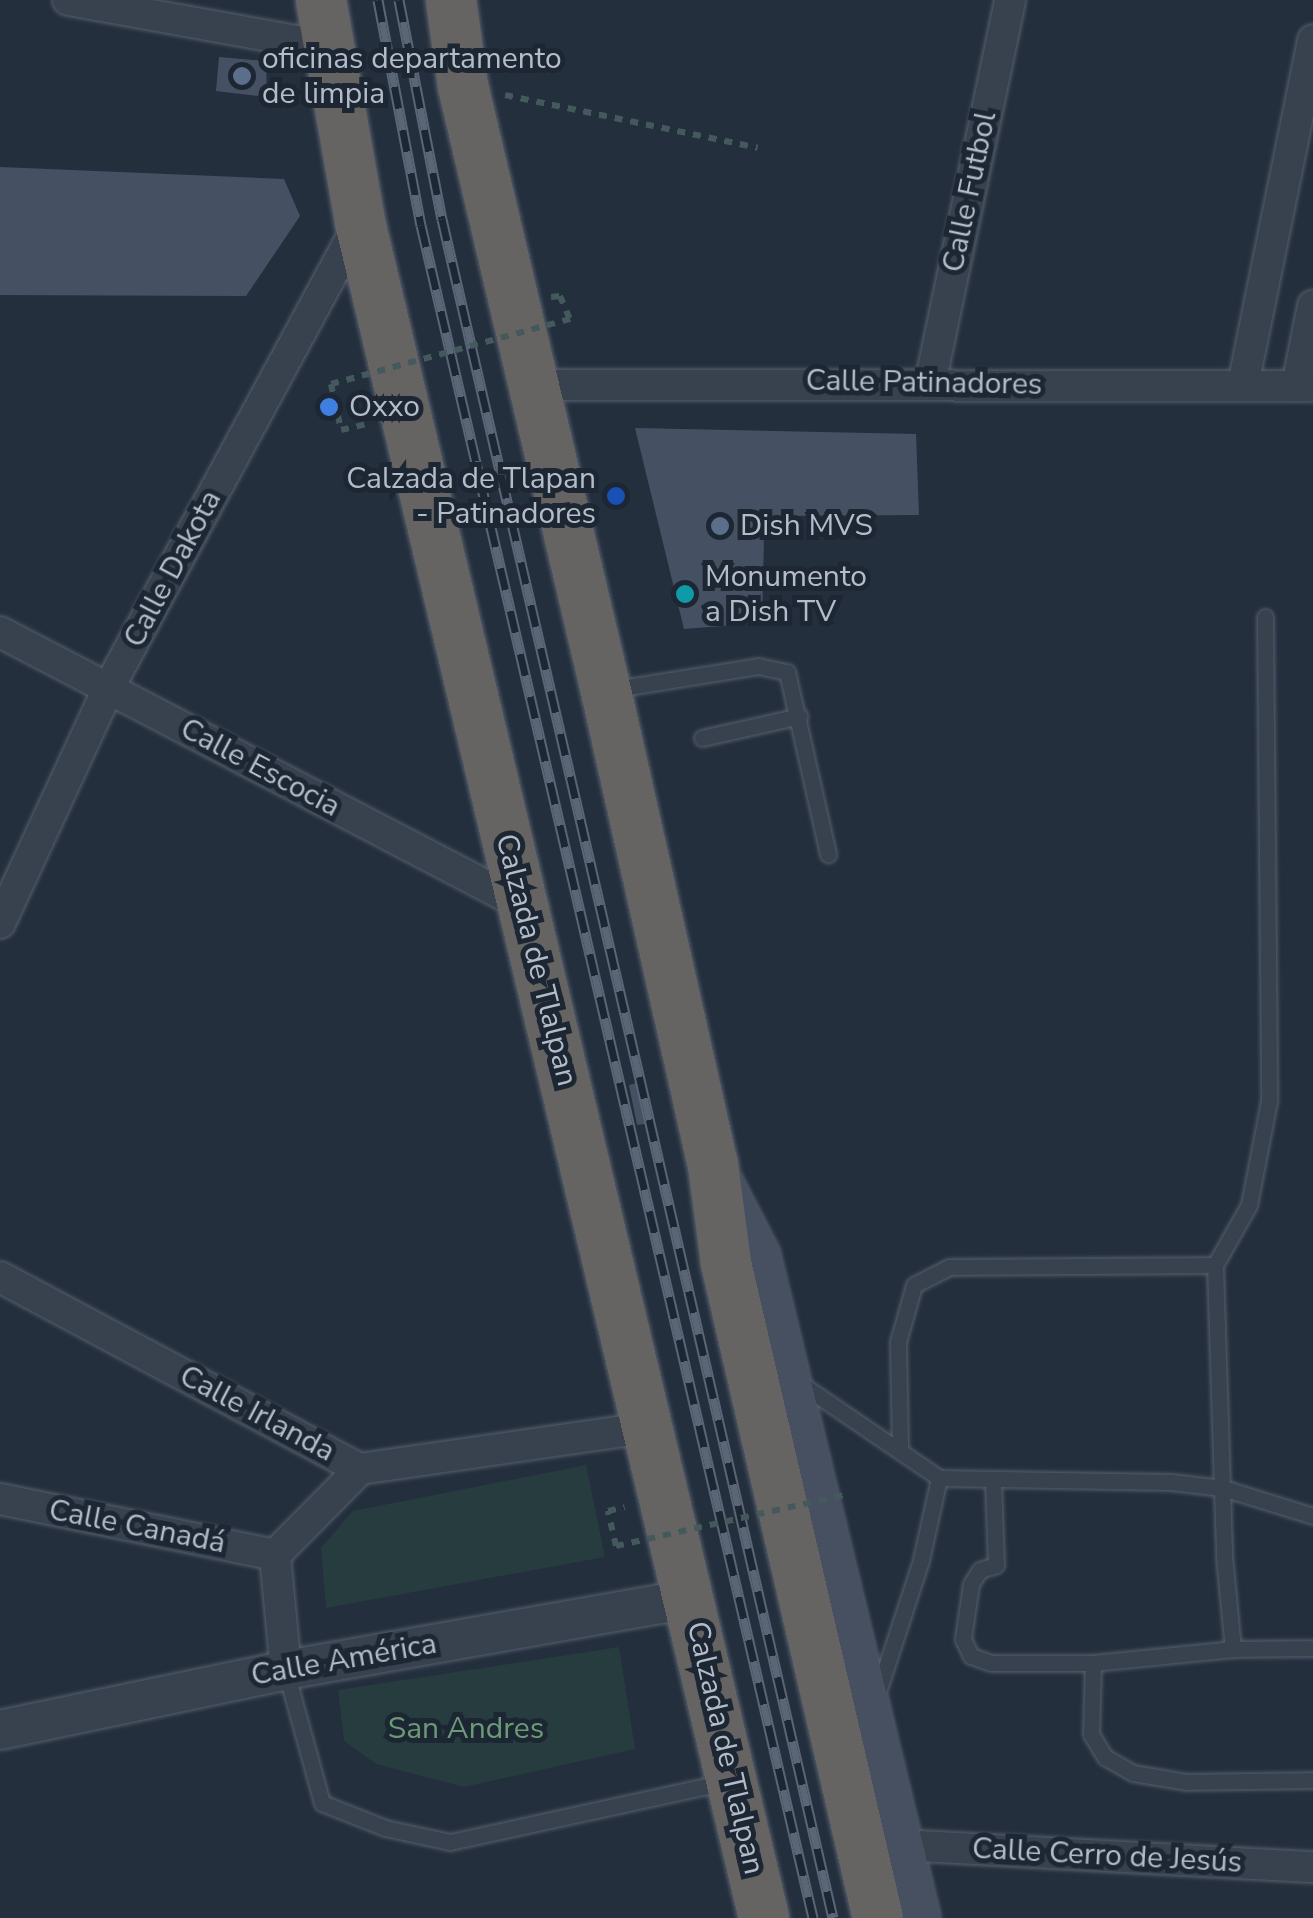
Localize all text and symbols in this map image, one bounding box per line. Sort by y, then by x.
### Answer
place label: oficinas departamento de limpia [262,41,562,112]
marker: oficinas departamento de limpia [231,65,253,87]
street label: Calle Futbol [935,108,1005,276]
street label: Calle Patinadores [805,363,1043,403]
place label: Oxxo [349,389,420,425]
marker: Oxxo [318,396,340,418]
place label: Calzada de Tlapan - Patinadores [346,461,596,532]
street label: Calle Dakota [117,484,229,654]
marker: Calzada de Tlapan - Patinadores [605,485,627,507]
place label: Dish MVS [740,508,873,544]
marker: Dish MVS [709,515,731,537]
place label: Monumento a Dish TV [705,559,867,630]
marker: Monumento a Dish TV [674,583,696,605]
street label: Calle Escocia [174,711,346,825]
street label: Calzada de Tlalpan [487,830,585,1090]
street label: Calle Irlanda [173,1358,341,1470]
street label: Calle Canadá [46,1492,228,1562]
street label: Calzada de Tlalpan [678,1618,772,1878]
street label: Calle América [248,1626,440,1694]
park label: San Andres [388,1711,544,1747]
street label: Calle Cerro de Jesús [971,1831,1243,1881]

